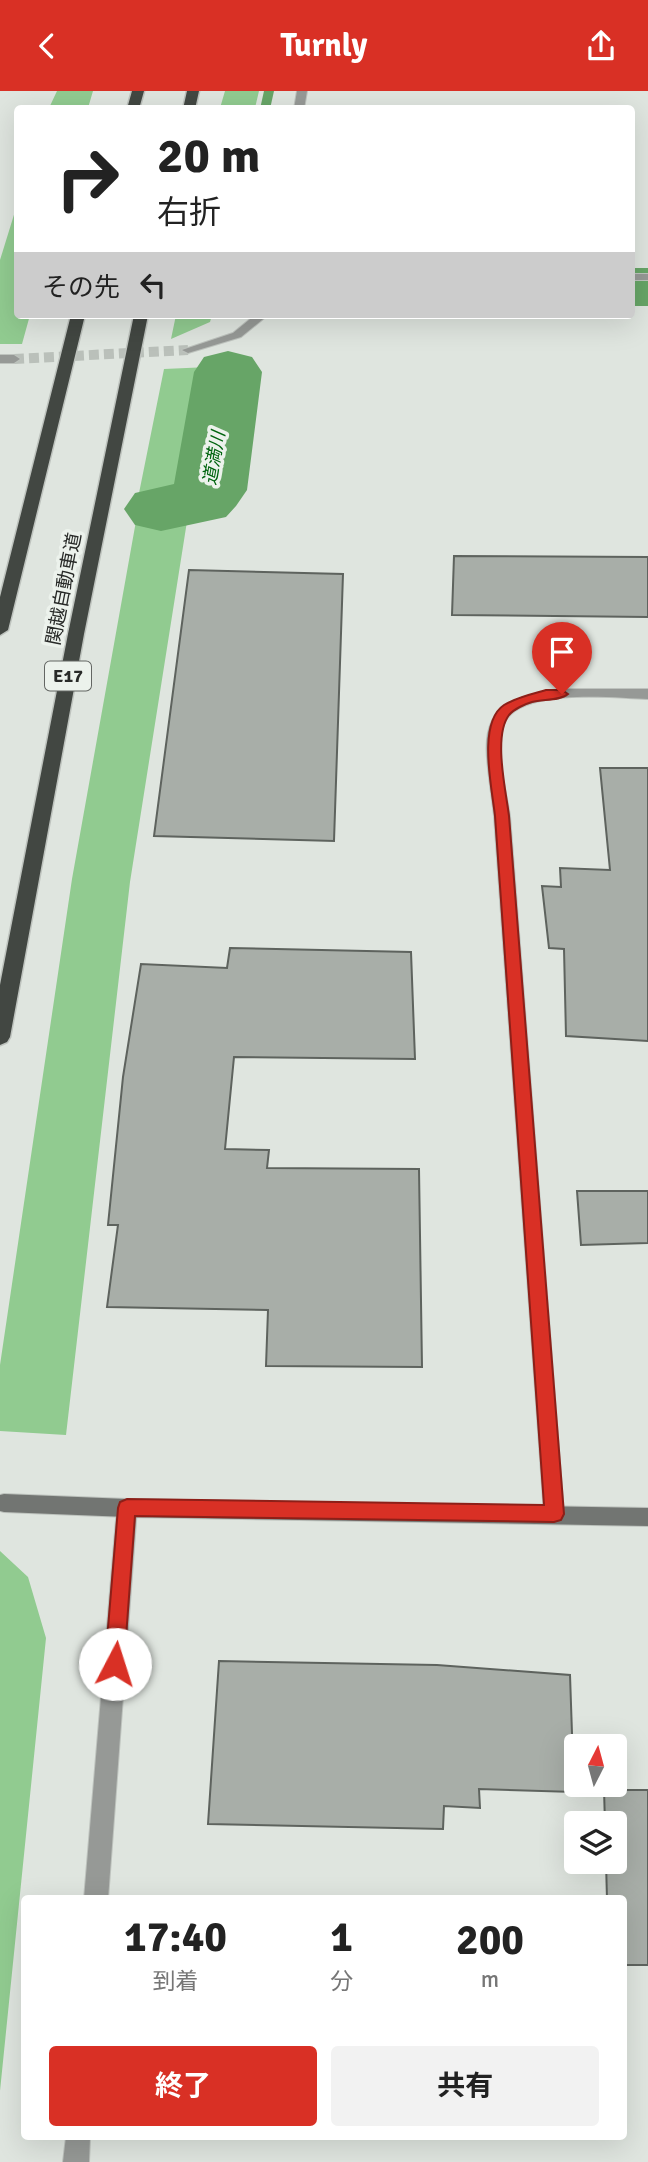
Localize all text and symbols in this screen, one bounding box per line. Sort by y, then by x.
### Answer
text: Turnly [281,26,367,65]
icon: back [28,27,66,65]
icon: share [582,27,620,65]
text: 20 m [157,126,260,186]
icon: right [42,133,133,224]
text: 右折 [157,193,221,232]
icon: left [134,266,172,304]
text: その先 [42,272,120,304]
water label: 道満川 [198,428,230,486]
street label: 関越自動車道 [41,531,87,647]
pin [532,622,592,694]
icon: arrive [543,633,581,671]
road number: E17 [45,661,91,691]
position arrow [78,1627,152,1701]
north arrow [564,1734,626,1797]
map controls [564,1734,627,1874]
button: layers [564,1811,627,1874]
text: 17:40 [124,1912,227,1963]
text: 1 [330,1912,353,1963]
text: 200 [456,1915,524,1966]
text: m [481,1965,499,1994]
text: 到着 [153,1967,199,1996]
text: 分 [330,1967,353,1996]
button: 終了 [49,2046,317,2126]
button: 共有 [331,2046,599,2126]

